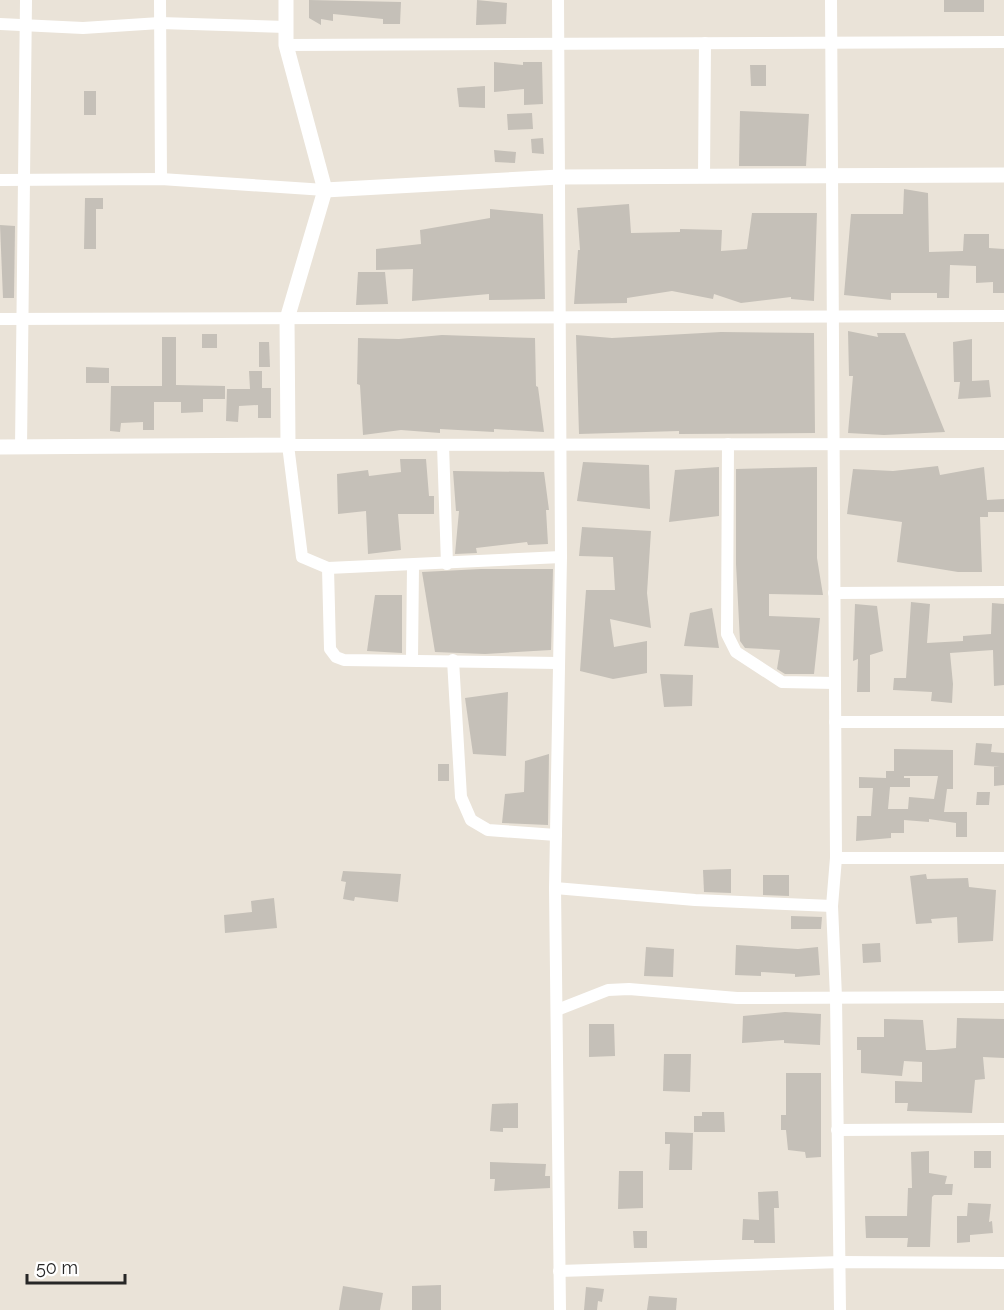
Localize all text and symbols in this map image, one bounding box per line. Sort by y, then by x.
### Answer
scale bar [27,1247,124,1285]
text: 50 m [36,1257,78,1278]

